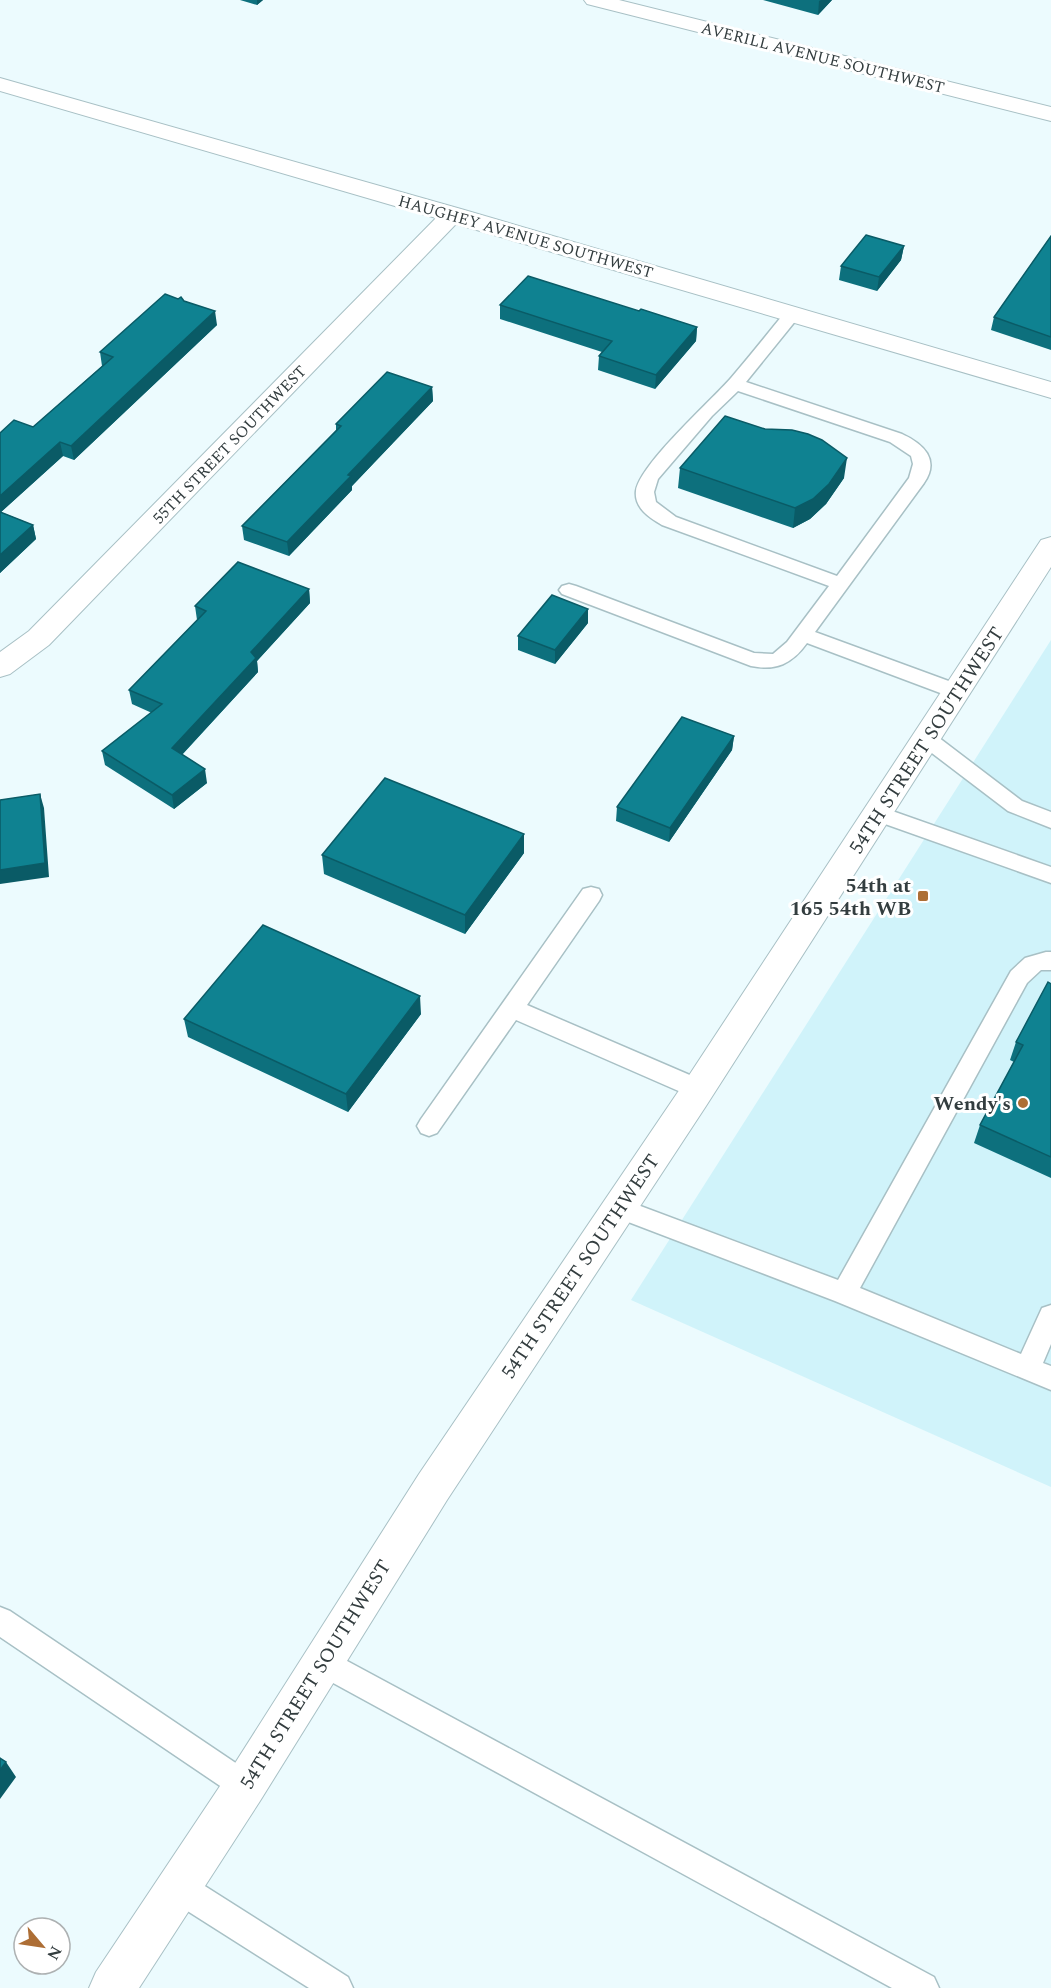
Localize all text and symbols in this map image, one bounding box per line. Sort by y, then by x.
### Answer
street label: AVERILL AVENUE SOUTHWEST [699,16,947,100]
street label: HAUGHEY AVENUE SOUTHWEST [395,189,656,285]
street label: 55TH STREET SOUTHWEST [147,360,312,529]
street label: 54TH STREET SOUTHWEST [842,621,1012,860]
place label: 54th at 165 54th WB [790,871,911,924]
marker: 54th at 165 54th WB [916,889,930,903]
place label: Wendy's [934,1089,1011,1119]
marker: Wendy's [1016,1096,1030,1110]
street label: 54TH STREET SOUTHWEST [494,1148,668,1385]
street label: 54TH STREET SOUTHWEST [233,1554,399,1795]
north arrow [12,1916,72,1976]
text: N [41,1941,68,1964]

